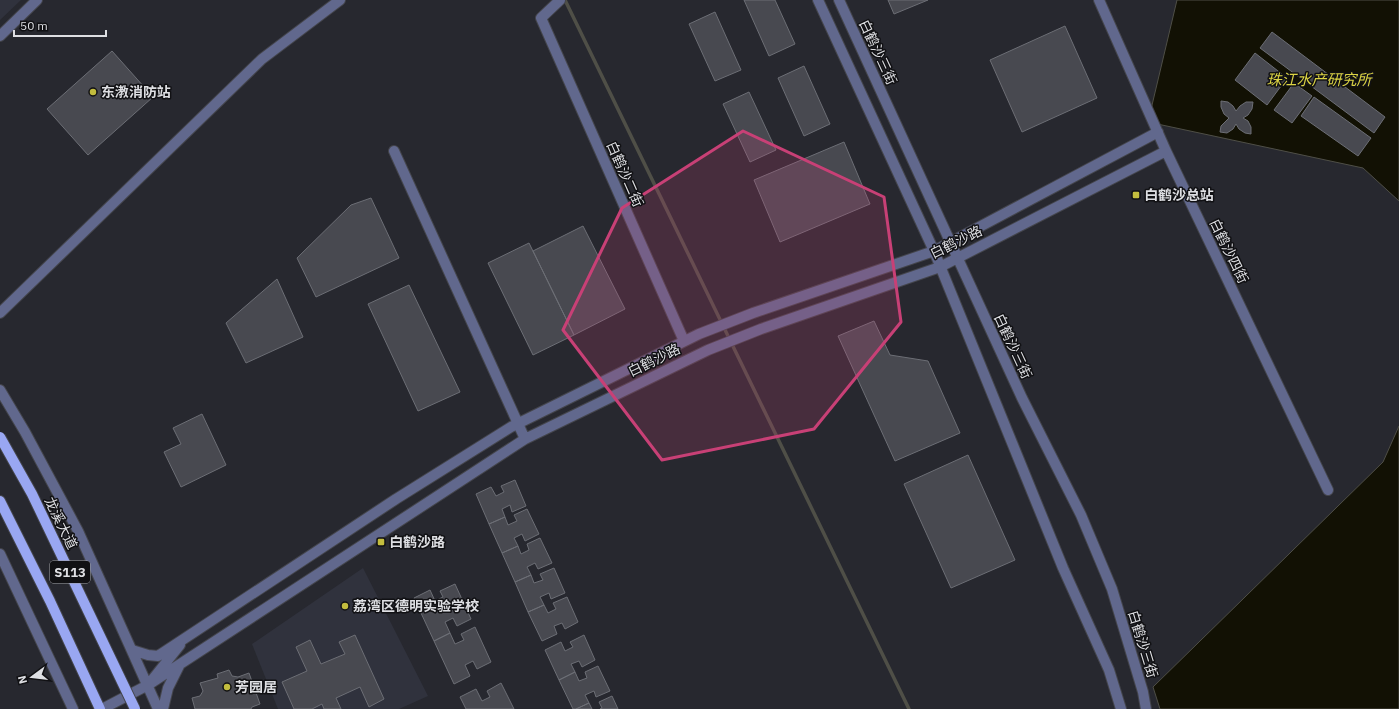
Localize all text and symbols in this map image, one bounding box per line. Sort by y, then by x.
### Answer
scale bar [14,12,106,38]
street label: 白鹤沙三街 [855,16,901,88]
text: 50 m [20,18,48,33]
water label: 珠江水产研究所 [1266,70,1373,89]
place label: 东漖消防站 [101,83,171,101]
marker: 东漖消防站 [88,87,98,97]
street label: 白鹤沙二街 [603,138,647,210]
place label: 白鹤沙总站 [1144,186,1214,204]
marker: 白鹤沙总站 [1131,190,1141,200]
street label: 白鹤沙四街 [1206,216,1252,286]
street label: 白鹤沙路 [927,222,985,262]
street label: 白鹤沙三街 [990,310,1036,382]
street label: 白鹤沙路 [625,340,683,380]
street label: 龙溪大道 [41,494,81,552]
place label: 白鹤沙路 [389,533,445,551]
marker: 白鹤沙路 [376,537,386,547]
road number: S113 [50,561,90,583]
place label: 荔湾区德明实验学校 [353,597,479,615]
marker: 荔湾区德明实验学校 [340,601,350,611]
street label: 白鹤沙三街 [1124,608,1162,680]
north arrow [12,657,52,697]
text: N [15,674,30,685]
place label: 芳园居 [235,678,277,696]
marker: 芳园居 [222,682,232,692]

